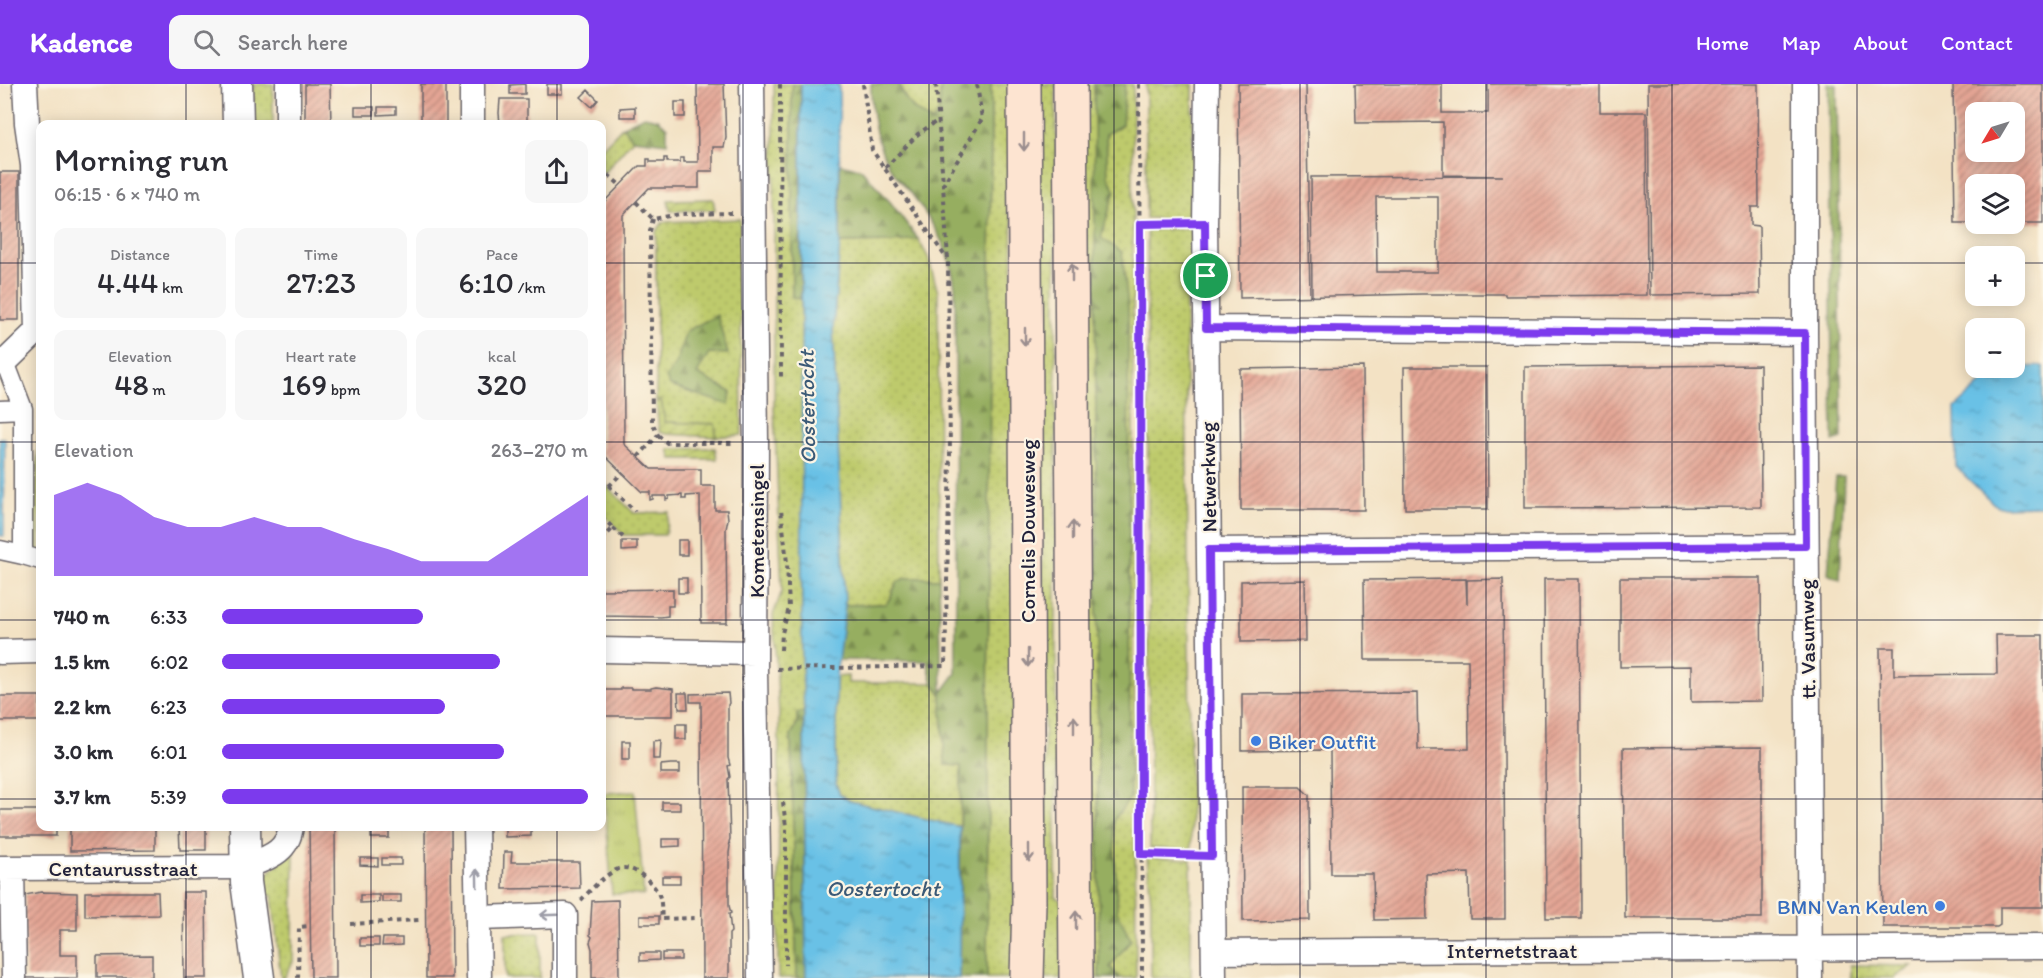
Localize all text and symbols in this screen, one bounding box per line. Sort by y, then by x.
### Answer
search box [169,15,589,69]
text: Kadence [30,25,133,59]
icon: search [190,26,223,59]
text: Search here [238,29,348,56]
text: Home [1696,30,1749,55]
text: Map [1782,30,1821,55]
text: About [1854,30,1908,55]
text: Contact [1941,30,2013,55]
north arrow [1965,102,2025,162]
map controls [1965,102,2025,378]
one-way arrow [1018,132,1030,152]
text: Morning run [54,140,229,179]
button: share [525,140,588,203]
button: layers [1965,174,2025,234]
text: 06:15 · 6 × 740 m [54,182,200,206]
text: Distance [110,245,170,264]
text: Time [304,245,338,264]
text: Pace [486,245,518,264]
button: + [1965,246,2025,306]
pin [1180,250,1231,301]
icon: arrive [1189,259,1222,292]
one-way arrow [1066,262,1077,282]
text: 4.44 [97,264,158,301]
text: 27:23 [286,264,356,301]
text: 6:10 [458,264,514,301]
text: km [158,278,183,297]
text: /km [514,278,546,297]
button: − [1965,318,2025,378]
one-way arrow [1019,327,1031,347]
text: Elevation [108,347,172,366]
text: Heart rate [286,347,356,366]
text: kcal [488,347,516,366]
water label: Oostertocht [792,348,821,464]
text: 48 [114,366,149,403]
text: 169 [282,366,327,403]
text: 320 [477,366,527,403]
text: m [149,380,166,399]
text: bpm [327,380,360,399]
street label: Netwerkweg [1195,421,1221,533]
text: Elevation [54,438,133,462]
text: 263–270 m [491,438,588,462]
street label: Cornelis Douwesweg [1015,439,1040,623]
street label: Kometensingel [744,464,769,598]
one-way arrow [1067,520,1079,540]
street label: tt. Vasumweg [1793,578,1821,699]
text: 740 m [54,605,110,629]
text: 6:33 [150,605,187,629]
one-way arrow [1022,648,1033,668]
text: 1.5 km [54,650,110,674]
text: 6:02 [150,650,188,674]
text: 2.2 km [54,695,111,719]
text: 6:23 [150,695,187,719]
one-way arrow [1068,715,1080,735]
place label: Biker Outfit [1268,729,1377,754]
marker: Biker Outfit [1249,734,1263,748]
text: 3.0 km [54,740,113,764]
text: 6:01 [150,740,187,764]
text: 3.7 km [54,785,111,809]
text: 5:39 [150,785,187,809]
one-way arrow [1023,843,1035,863]
street label: Centaurusstraat [48,856,198,881]
one-way arrow [472,868,483,888]
water label: Oostertocht [826,875,942,902]
place label: BMN Van Keulen [1777,894,1928,919]
marker: BMN Van Keulen [1933,899,1947,913]
one-way arrow [539,910,559,921]
one-way arrow [1070,910,1081,930]
street label: Internetstraat [1447,938,1577,963]

